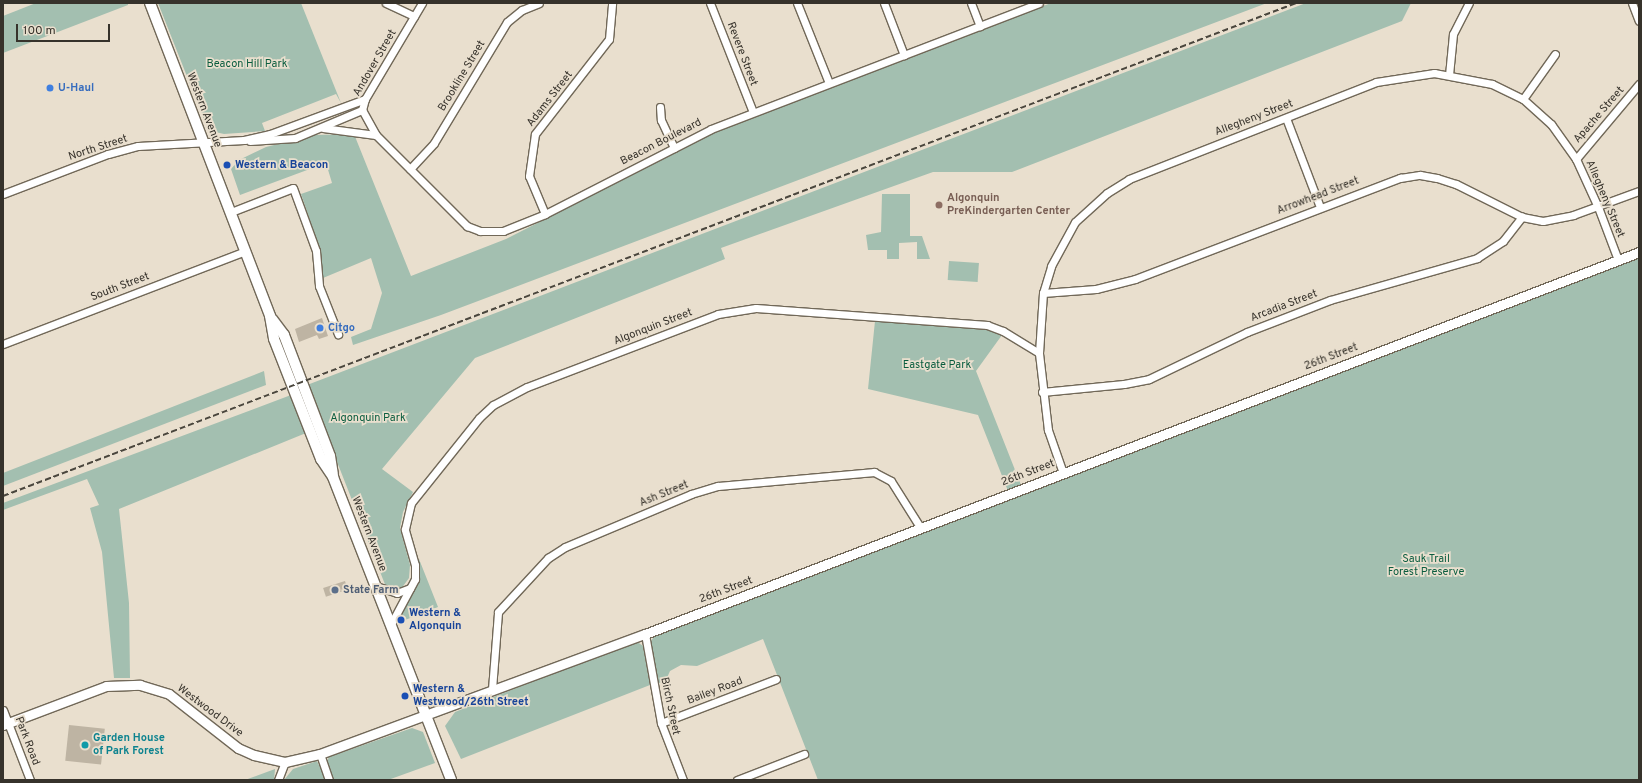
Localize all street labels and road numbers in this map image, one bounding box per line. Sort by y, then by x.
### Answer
street label: Revere Street [724,20,760,88]
street label: Andover Street [351,27,399,99]
street label: Brookline Street [436,38,488,114]
street label: Adams Street [524,69,576,129]
street label: Western Avenue [184,70,224,150]
street label: Apache Street [1571,84,1627,146]
street label: Allegheny Street [1213,97,1295,139]
street label: Beacon Boulevard [618,116,704,168]
street label: North Street [67,132,129,164]
street label: Allegheny Street [1583,158,1627,240]
street label: Arrowhead Street [1275,174,1361,218]
street label: South Street [89,270,151,304]
street label: Arcadia Street [1249,287,1319,325]
street label: Algonquin Street [612,306,694,348]
street label: 26th Street [1302,341,1360,373]
street label: 26th Street [999,457,1057,489]
street label: Ash Street [638,478,690,510]
street label: Western Avenue [349,494,389,574]
street label: 26th Street [697,574,755,606]
street label: Bailey Road [685,674,745,708]
street label: Birch Street [657,676,683,736]
street label: Westwood Drive [174,682,246,740]
street label: Park Road [12,715,42,767]

